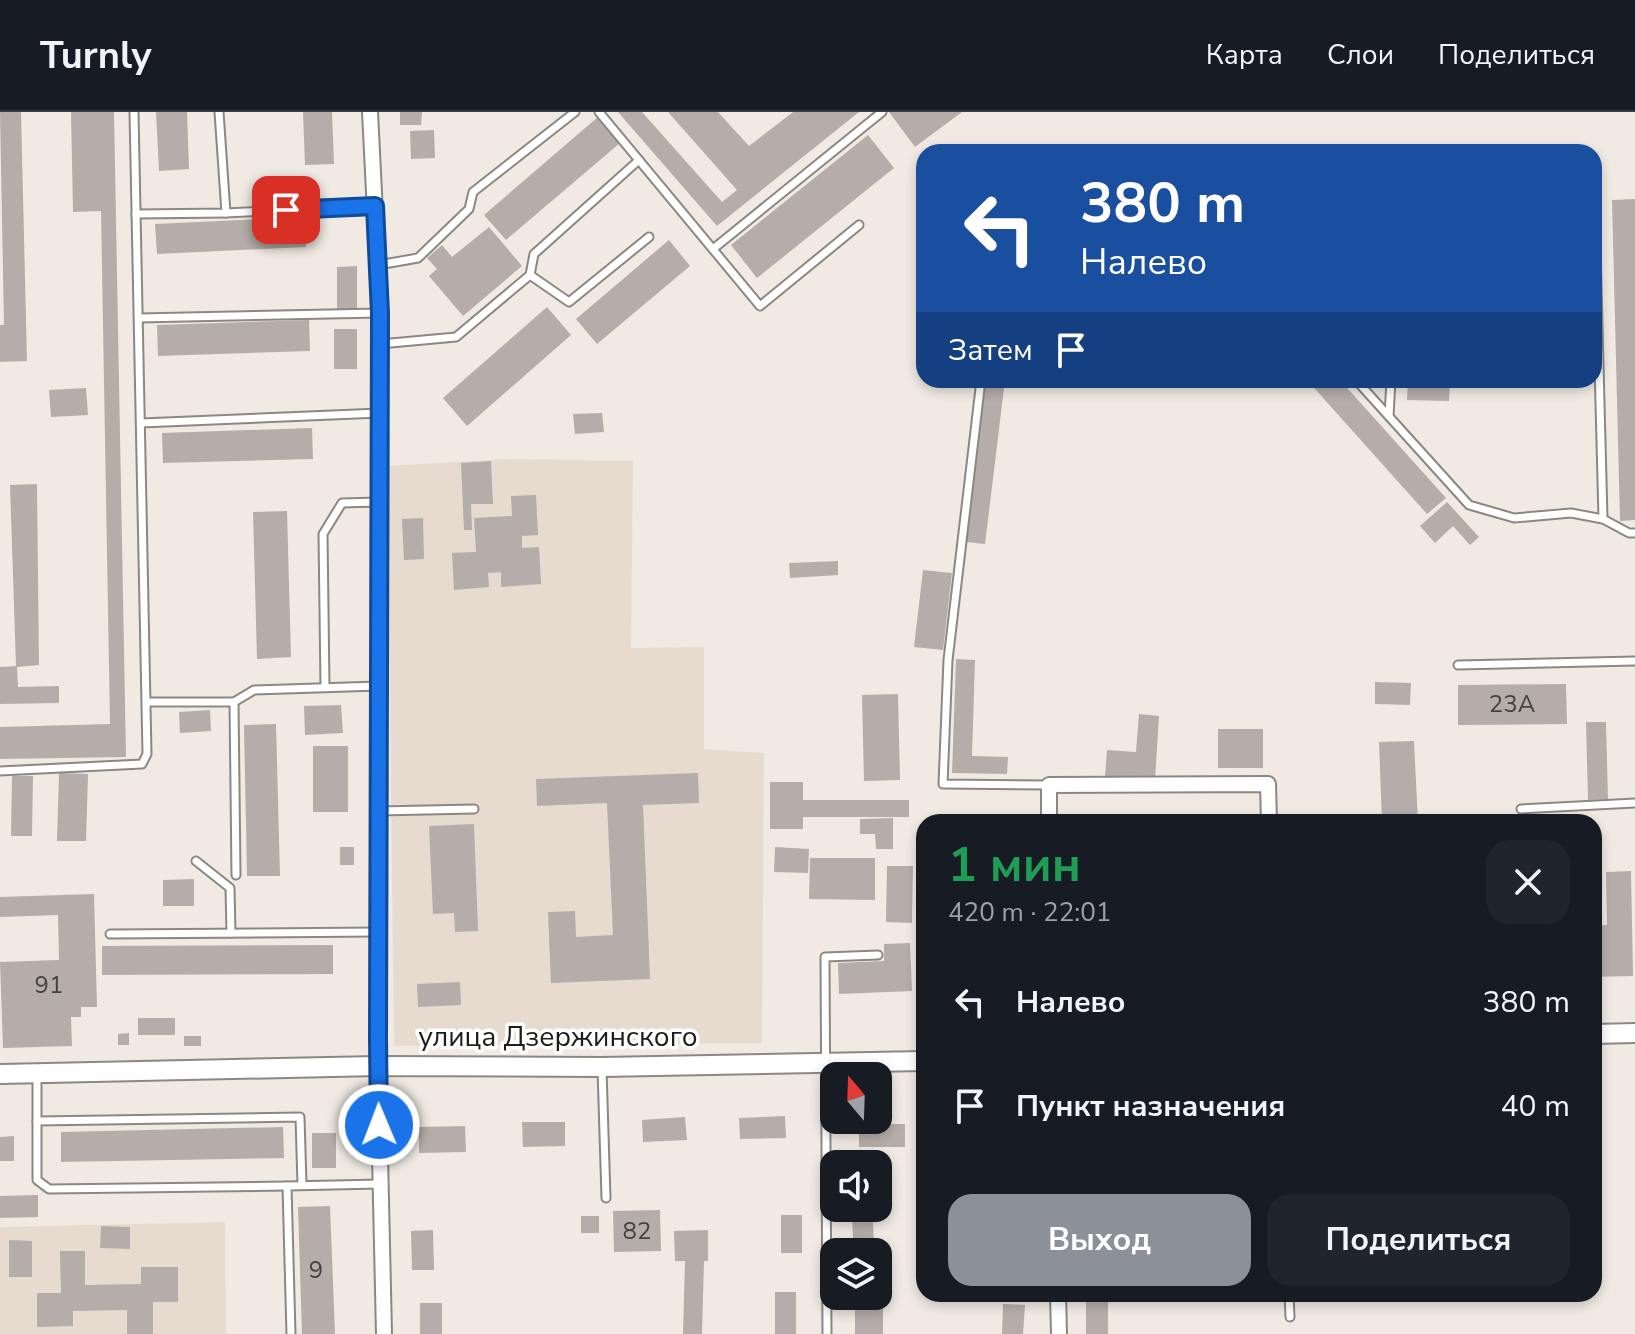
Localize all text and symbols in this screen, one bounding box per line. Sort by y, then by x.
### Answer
text: Turnly [40,30,152,81]
text: Карта [1206,36,1283,74]
text: Слои [1327,36,1394,74]
text: Поделиться [1438,36,1595,74]
text: 380 m [1080,165,1245,242]
pin [252,176,320,244]
icon: left [948,176,1052,280]
icon: arrive [264,188,308,232]
text: Налево [1080,238,1207,287]
icon: arrive [1049,328,1093,372]
text: Затем [948,330,1033,371]
house number: 23А [1489,688,1536,720]
text: 1 мин [948,832,1081,898]
button: close [1486,840,1570,924]
text: 420 m · 22:01 [948,895,1111,930]
house number: 91 [35,969,63,1001]
icon: left [948,980,992,1024]
text: Налево [1016,982,1125,1023]
text: 380 m [1483,982,1570,1023]
street label: улица Дзержинского [418,1018,698,1056]
north arrow [820,1062,892,1134]
map controls [820,1062,892,1310]
position arrow [337,1083,421,1167]
icon: arrive [948,1084,992,1128]
text: Пункт назначения [1016,1086,1285,1127]
text: 40 m [1501,1086,1570,1127]
button: sound [820,1150,892,1222]
button: Выход [948,1194,1251,1286]
button: Поделиться [1267,1194,1570,1286]
house number: 82 [623,1215,651,1247]
button: layers [820,1238,892,1310]
house number: 9 [309,1254,323,1286]

